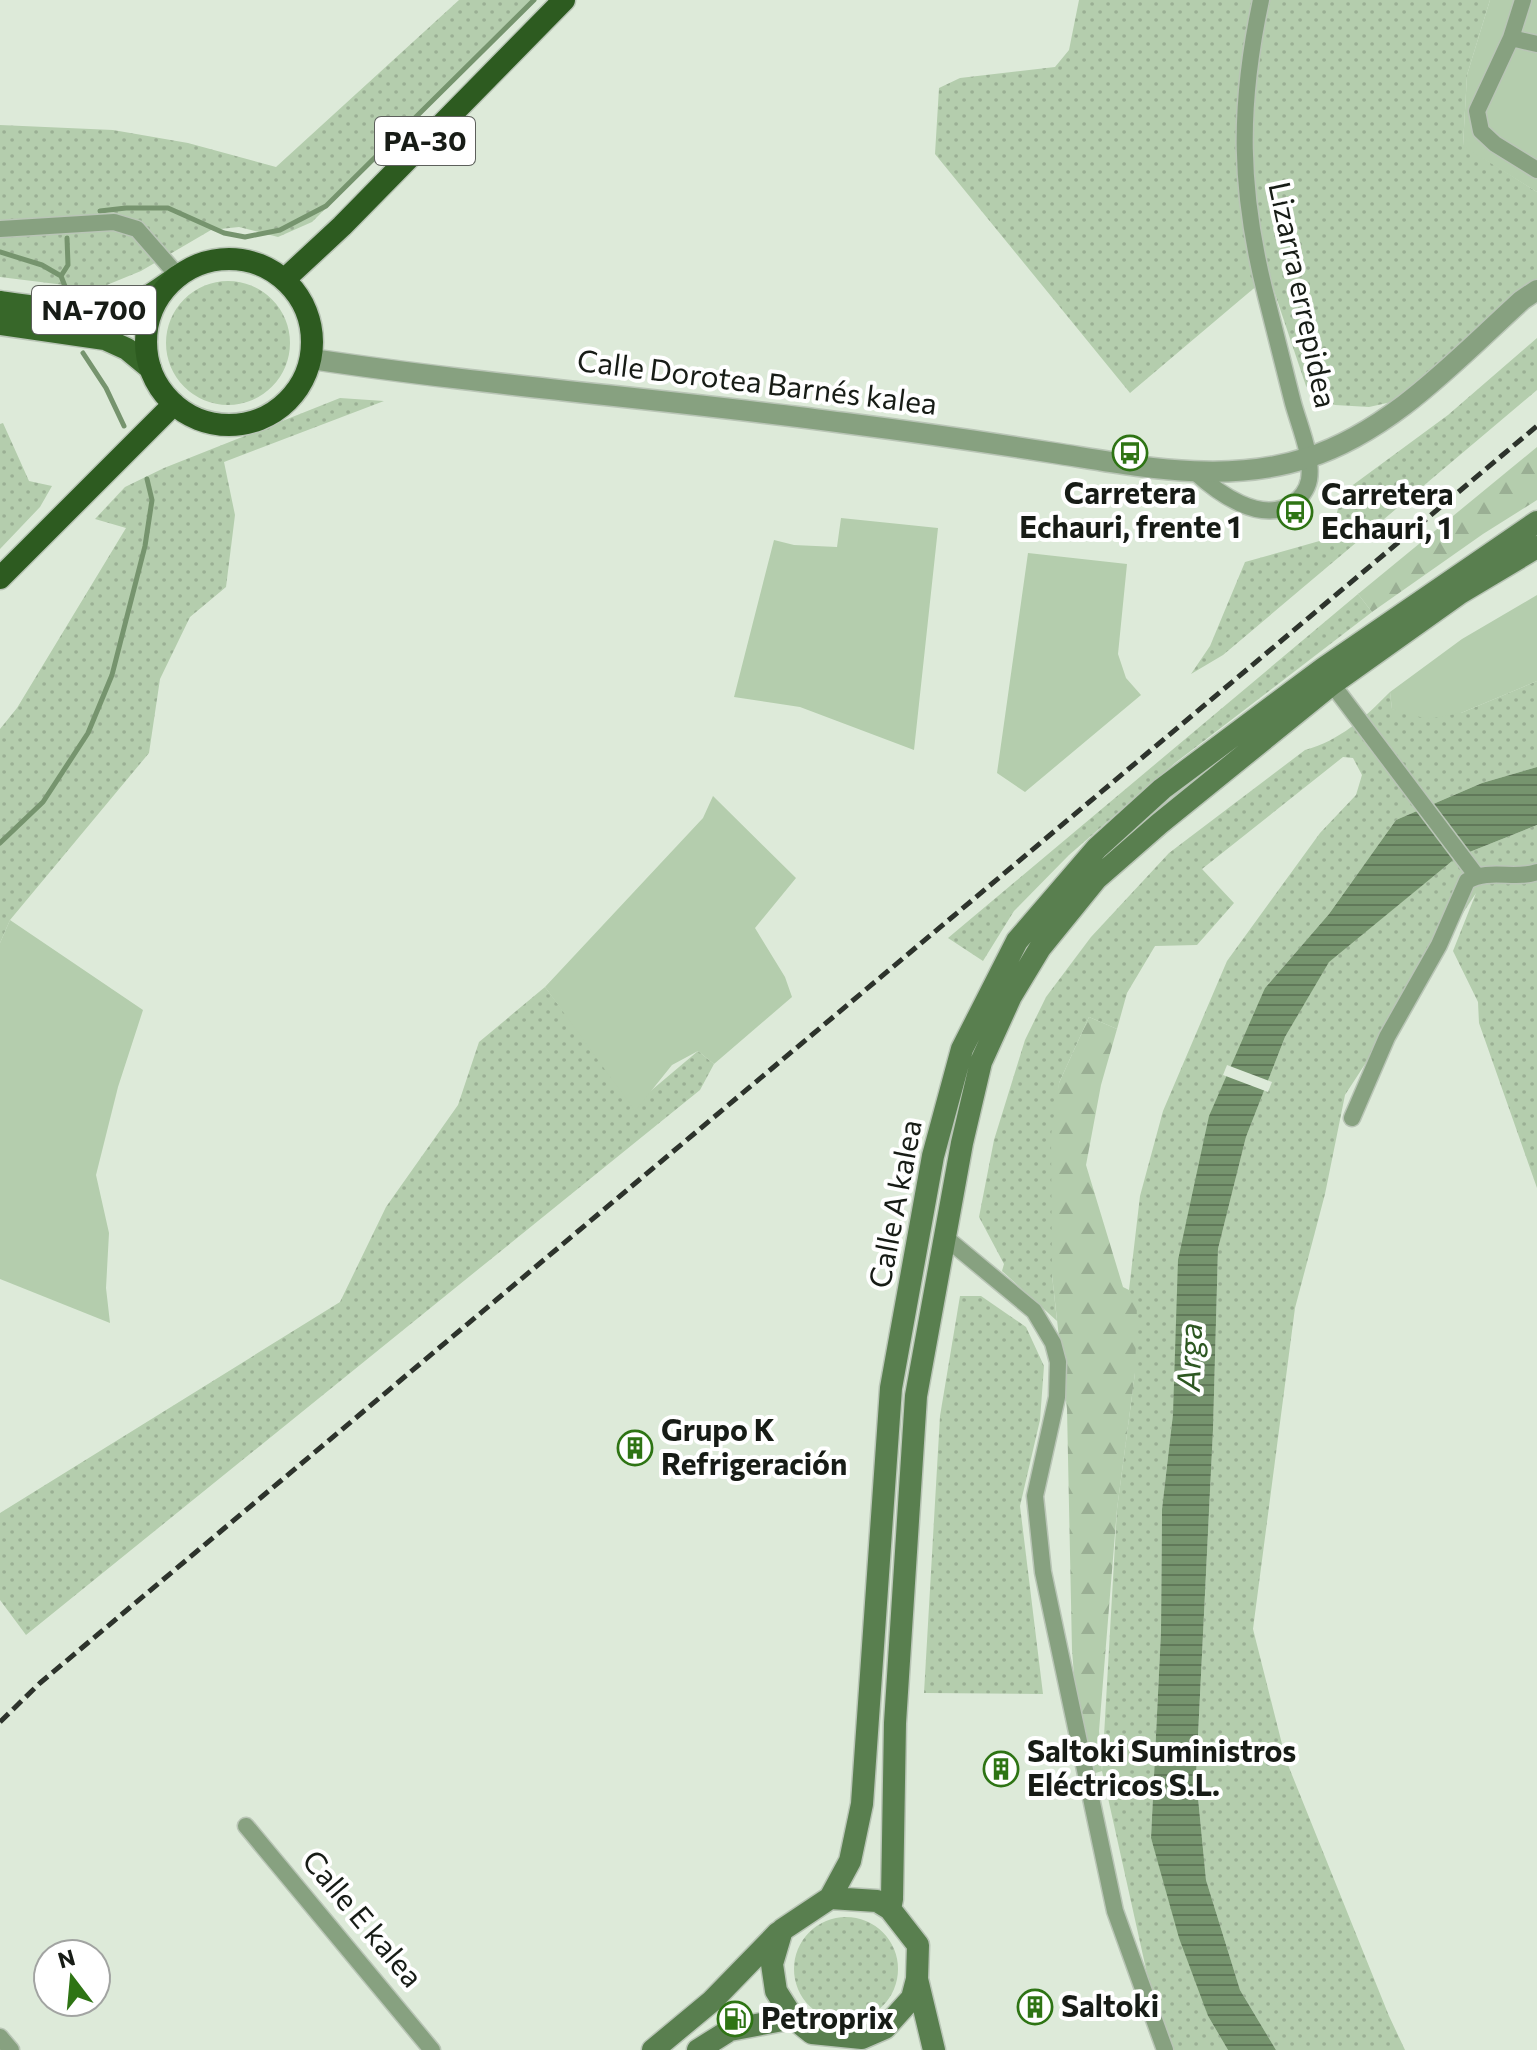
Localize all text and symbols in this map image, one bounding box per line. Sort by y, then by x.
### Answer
road number: PA-30 [375,117,475,165]
street label: Lizarra errepidea [1262,178,1346,411]
road number: NA-700 [32,286,156,334]
street label: Calle Dorotea Barnés kalea [575,340,939,421]
bus stop icon: Carretera Echauri, frente 1 [1111,434,1149,472]
place label: Carretera Echauri, frente 1 [1019,473,1241,544]
place label: Carretera Echauri, 1 [1321,474,1454,545]
bus stop icon: Carretera Echauri, 1 [1276,493,1314,531]
street label: Calle A kalea [859,1116,928,1291]
water label: Arga [1167,1322,1209,1393]
place label: Grupo K Refrigeración [661,1410,847,1481]
building icon: Grupo K Refrigeración [616,1429,654,1467]
place label: Saltoki Suministros Eléctricos S.L. [1027,1731,1296,1802]
building icon: Saltoki Suministros Eléctricos S.L. [982,1750,1020,1788]
street label: Calle E kalea [296,1841,432,1994]
north arrow [32,1938,112,2018]
text: N [55,1943,78,1974]
place label: Saltoki [1061,1986,1159,2023]
building icon: Saltoki [1016,1988,1054,2026]
place label: Petroprix [761,1998,894,2035]
fuel station icon: Petroprix [716,2000,754,2038]

